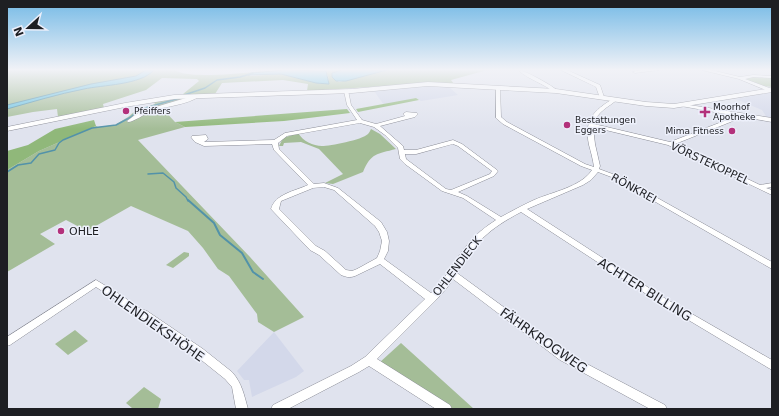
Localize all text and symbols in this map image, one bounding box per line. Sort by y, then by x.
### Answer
north arrow [8,8,48,48]
text: N [11,25,27,38]
place label: Moorhof Apotheke [713,102,756,122]
marker: Pfeiffers [121,106,131,116]
place label: Pfeiffers [134,106,171,116]
marker: Moorhof Apotheke [700,107,710,117]
place label: Bestattungen Eggers [575,115,636,135]
marker: Bestattungen Eggers [562,120,572,130]
place label: Mima Fitness [665,126,724,136]
marker: Mima Fitness [727,126,737,136]
street label: VÖRSTEKOPPEL [668,139,752,188]
street label: RÖNKREI [609,171,659,206]
place label: OHLE [69,225,99,238]
marker: OHLE [56,226,66,236]
street label: OHLENDIECK [430,233,485,299]
street label: ACHTER BILLING [595,255,694,324]
street label: OHLENDIEKSHÖHE [98,281,208,365]
street label: FÄHRKROGWEG [497,305,590,376]

